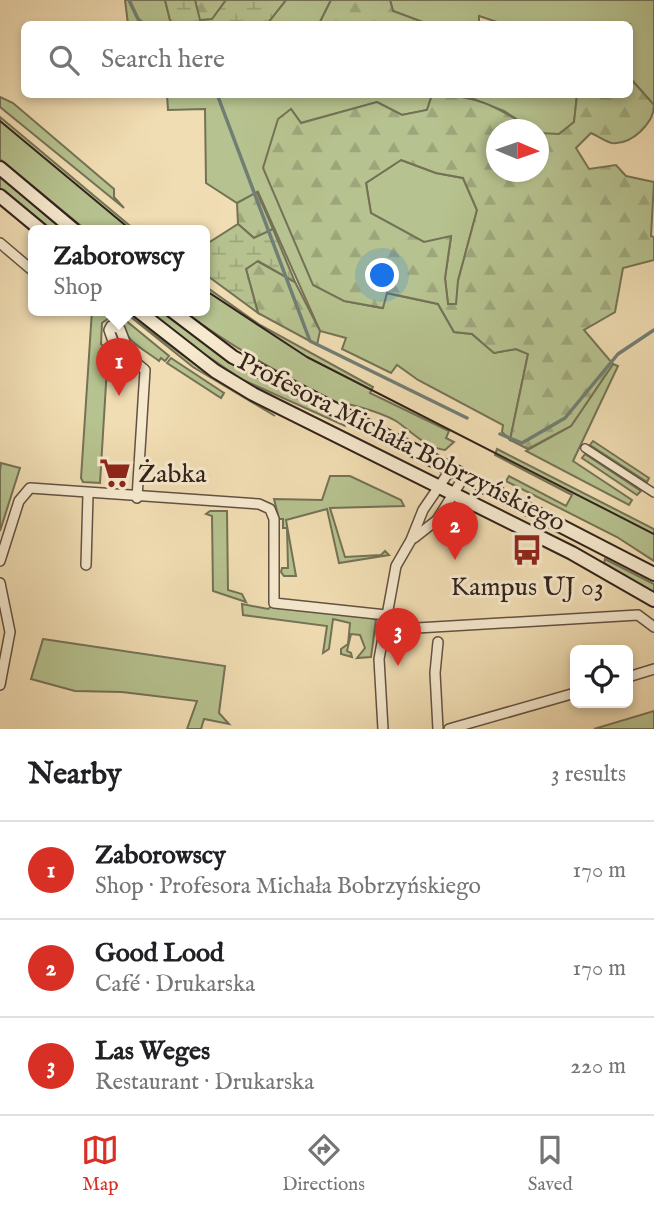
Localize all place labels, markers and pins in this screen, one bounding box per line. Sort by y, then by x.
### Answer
pin: 1 [96,338,142,396]
supermarket icon: Żabka [98,456,132,490]
place label: Żabka [138,458,207,491]
pin: 2 [432,502,478,560]
bus stop icon: Kampus UJ 03 [510,533,544,567]
place label: Kampus UJ 03 [450,571,604,604]
pin: 3 [375,608,421,666]

